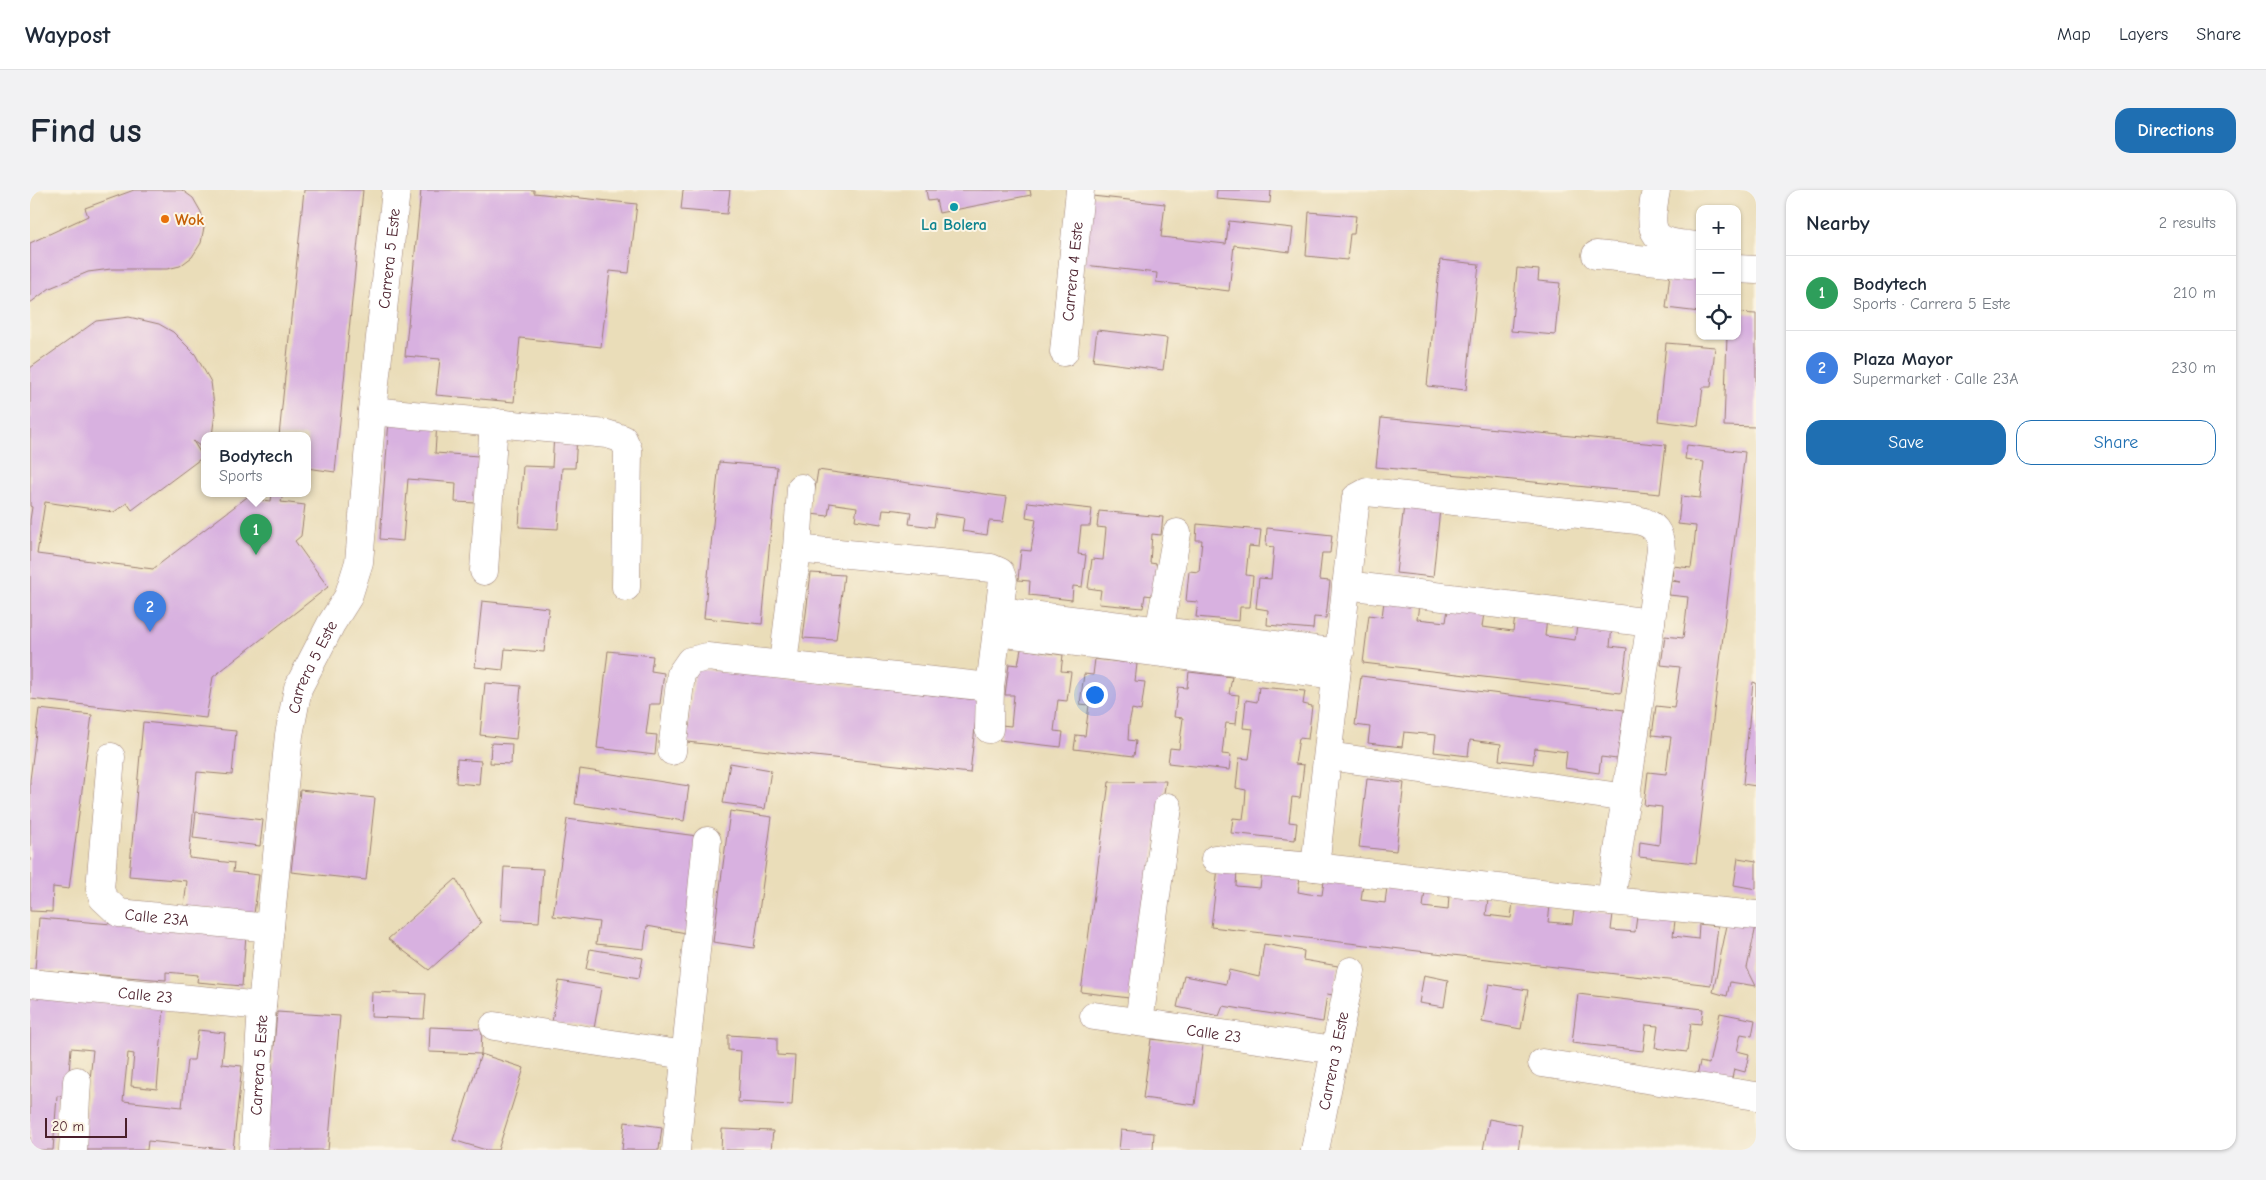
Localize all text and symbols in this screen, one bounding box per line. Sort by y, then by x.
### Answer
text: Waypost [25,21,110,49]
text: Map [2057,24,2091,45]
text: Layers [2119,24,2168,45]
text: Share [2196,24,2241,45]
button: Directions [2115,108,2236,153]
text: Find us [30,110,142,151]
marker: La Bolera [948,201,960,213]
map controls [1696,205,1741,340]
button: + [1696,205,1741,250]
street label: Carrera 5 Este [375,208,404,310]
place label: Wok [175,211,204,229]
text: Nearby [1806,211,1870,235]
marker: Wok [159,213,171,225]
text: 2 results [2159,214,2216,232]
place label: La Bolera [921,216,987,234]
street label: Carrera 4 Este [1059,221,1087,322]
button: − [1696,250,1741,295]
text: Bodytech [1853,273,1927,295]
text: 1 [1819,284,1825,302]
text: 210 m [2173,284,2216,302]
button: locate [1696,295,1741,340]
text: Sports · Carrera 5 Este [1853,295,2010,313]
text: Plaza Mayor [1853,348,1953,370]
text: 2 [1818,359,1826,377]
text: 230 m [2171,359,2216,377]
text: Supermarket · Calle 23A [1853,370,2018,388]
button: Save [1806,420,2006,465]
button: Share [2016,420,2216,465]
popup [201,432,311,497]
text: Bodytech [219,445,293,467]
text: Sports [219,467,262,485]
pin: 1 [240,514,272,555]
pin: 2 [134,591,166,632]
street label: Carrera 5 Este [285,618,341,715]
your location [1082,682,1108,708]
street label: Calle 23A [124,906,190,930]
street label: Calle 23 [117,984,174,1007]
street label: Carrera 3 Este [1315,1010,1353,1112]
street label: Carrera 5 Este [247,1014,271,1116]
street label: Calle 23 [1185,1021,1242,1047]
scale bar [45,1115,128,1138]
text: 20 m [52,1118,84,1135]

